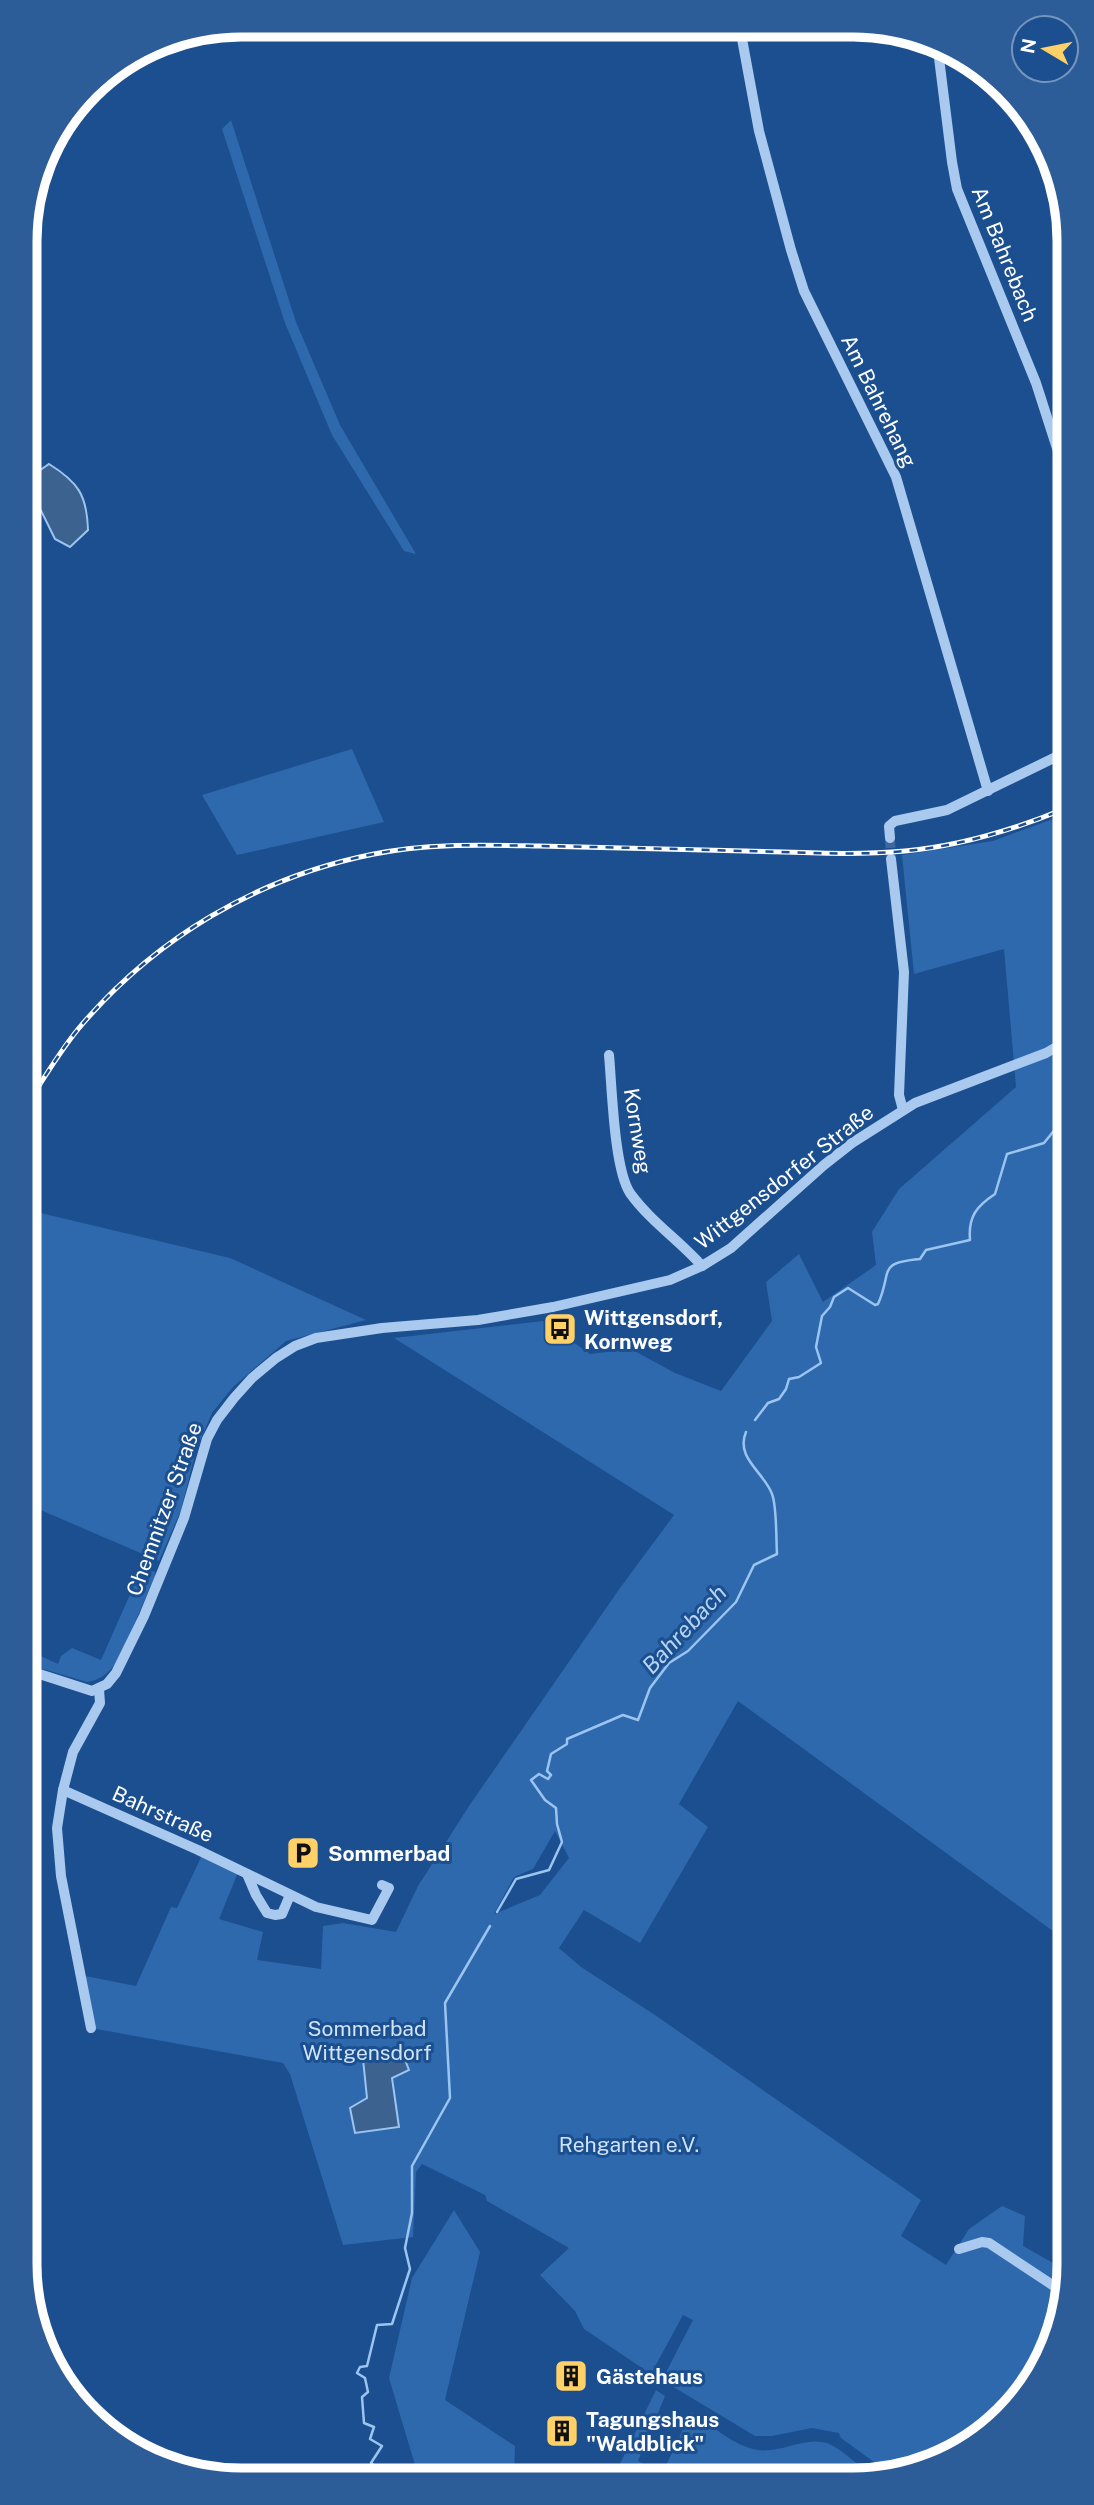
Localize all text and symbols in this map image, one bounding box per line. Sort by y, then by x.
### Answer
north arrow [1010,14,1080,84]
text: N [1016,37,1040,55]
street label: Am Bahrebach [967,183,1043,325]
street label: Am Bahrehang [836,330,922,472]
street label: Kornweg [619,1086,657,1176]
street label: Wittgensdorfer Straße [690,1100,878,1254]
place label: Wittgensdorf, Kornweg [584,1305,723,1354]
bus stop icon: Wittgensdorf, Kornweg [541,1310,579,1348]
street label: Chemnitzer Straße [121,1419,207,1599]
water label: Bahrebach [636,1579,732,1679]
street label: Bahrstraße [108,1781,218,1847]
parking icon: Sommerbad [284,1834,322,1872]
place label: Sommerbad [328,1841,450,1866]
park label: Sommerbad Wittgensdorf [302,2016,432,2065]
park label: Rehgarten e.V. [559,2132,699,2157]
building icon: Gästehaus [552,2357,590,2395]
place label: Gästehaus [596,2364,703,2389]
place label: Tagungshaus "Waldblick" [586,2407,719,2456]
building icon: Tagungshaus "Waldblick" [543,2412,581,2450]

